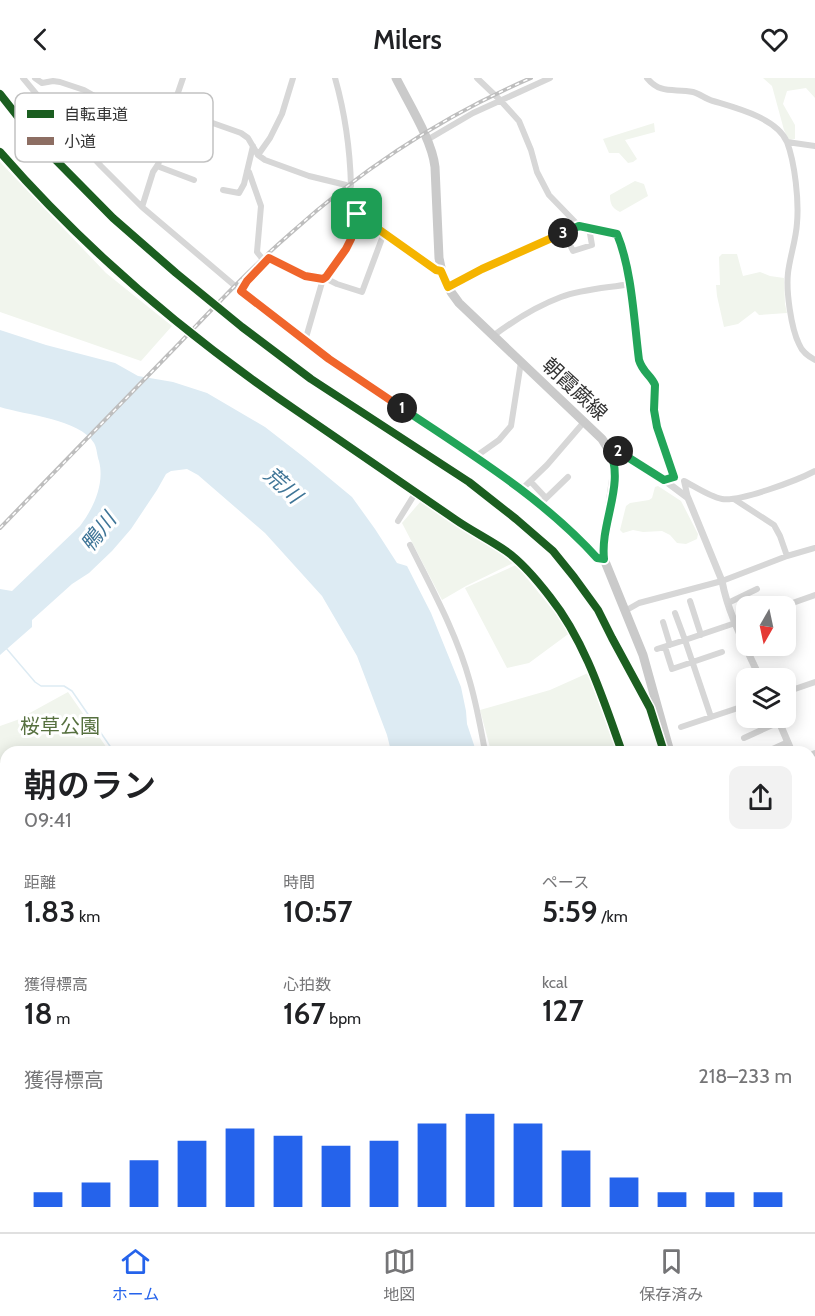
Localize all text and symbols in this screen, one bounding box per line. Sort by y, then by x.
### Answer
icon: back [24,23,57,56]
text: Milers [373,23,442,56]
icon: heart [758,23,791,56]
legend [15,93,213,162]
text: 自転車道 [64,105,128,124]
text: 小道 [64,132,96,151]
pin [331,188,382,239]
icon: arrive [340,197,373,230]
pin: 3 [548,218,578,248]
text: 3 [559,223,567,242]
street label: 朝霞蕨線 [538,353,612,425]
pin: 1 [387,393,417,423]
text: 1 [399,398,405,417]
pin: 2 [603,436,633,466]
text: 2 [614,441,622,460]
water label: 荒川 [259,462,308,510]
water label: 鴨川 [75,506,122,556]
north arrow [736,596,796,656]
map controls [736,596,796,728]
button: layers [736,668,796,728]
park label: 桜草公園 [20,714,100,738]
text: 朝のラン [24,765,156,805]
button: share [729,766,792,829]
text: 09:41 [24,808,72,832]
text: 距離 [24,873,56,892]
text: 時間 [283,873,315,892]
text: ペース [542,873,589,892]
text: 1.83 [24,893,75,930]
text: 10:57 [283,893,353,930]
text: 5:59 [542,893,598,930]
text: km [75,907,100,926]
text: /km [598,907,628,926]
text: kcal [542,973,568,992]
text: 獲得標高 [24,975,88,994]
text: 心拍数 [283,975,331,994]
text: 127 [542,992,584,1029]
text: 18 [24,995,53,1032]
text: 167 [283,995,326,1032]
text: m [53,1009,70,1028]
text: bpm [326,1009,361,1028]
text: 218–233 m [698,1064,792,1088]
text: 獲得標高 [24,1068,104,1092]
tab: ホーム [112,1245,159,1305]
tab: 地図 [383,1245,416,1305]
tab: 保存済み [639,1245,703,1305]

